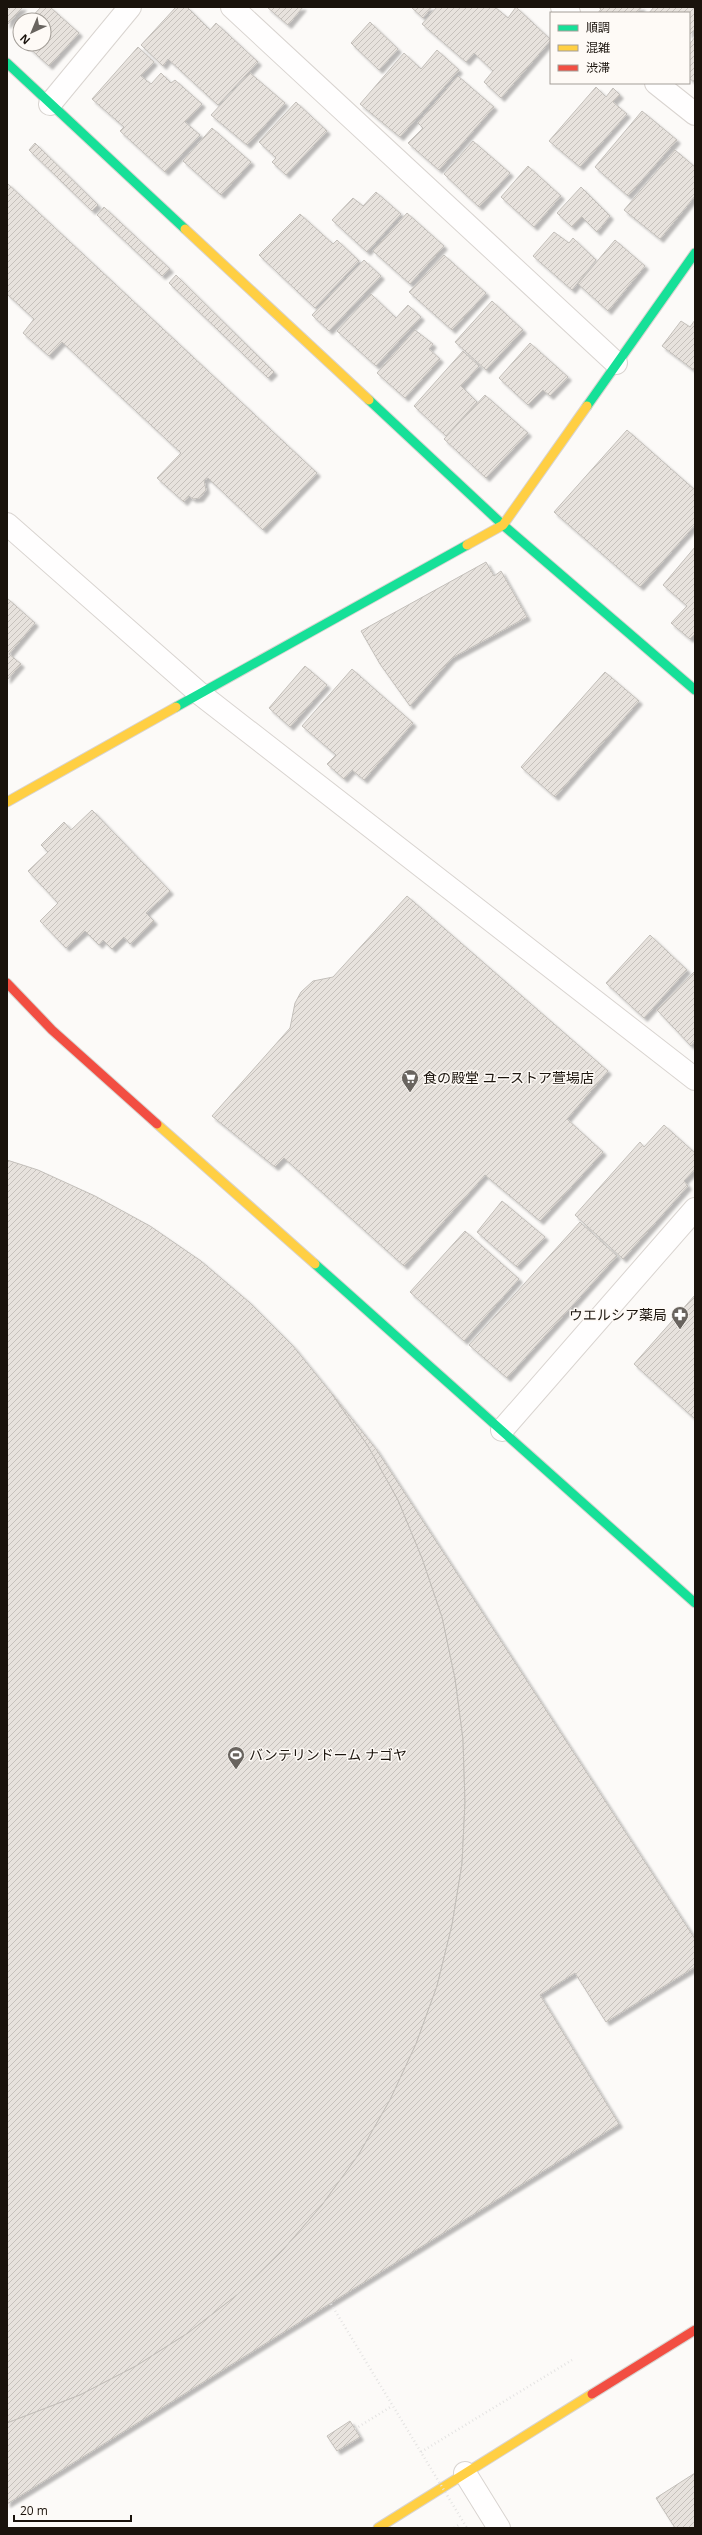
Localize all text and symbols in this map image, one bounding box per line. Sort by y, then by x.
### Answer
north arrow [12,12,52,52]
legend [550,12,690,84]
text: 順調 [586,19,610,36]
text: N [16,31,33,48]
text: 混雑 [586,39,610,56]
text: 渋滞 [586,59,610,76]
supermarket icon: 食の殿堂 ユーストア萱場店 [400,1068,420,1093]
place label: 食の殿堂 ユーストア萱場店 [423,1068,594,1087]
place label: ウエルシア薬局 [569,1305,667,1324]
pharmacy icon: ウエルシア薬局 [670,1305,690,1330]
sports icon: バンテリンドーム ナゴヤ [226,1745,246,1770]
place label: バンテリンドーム ナゴヤ [249,1745,407,1764]
scale bar [14,2497,131,2523]
text: 20 m [20,2502,48,2519]

